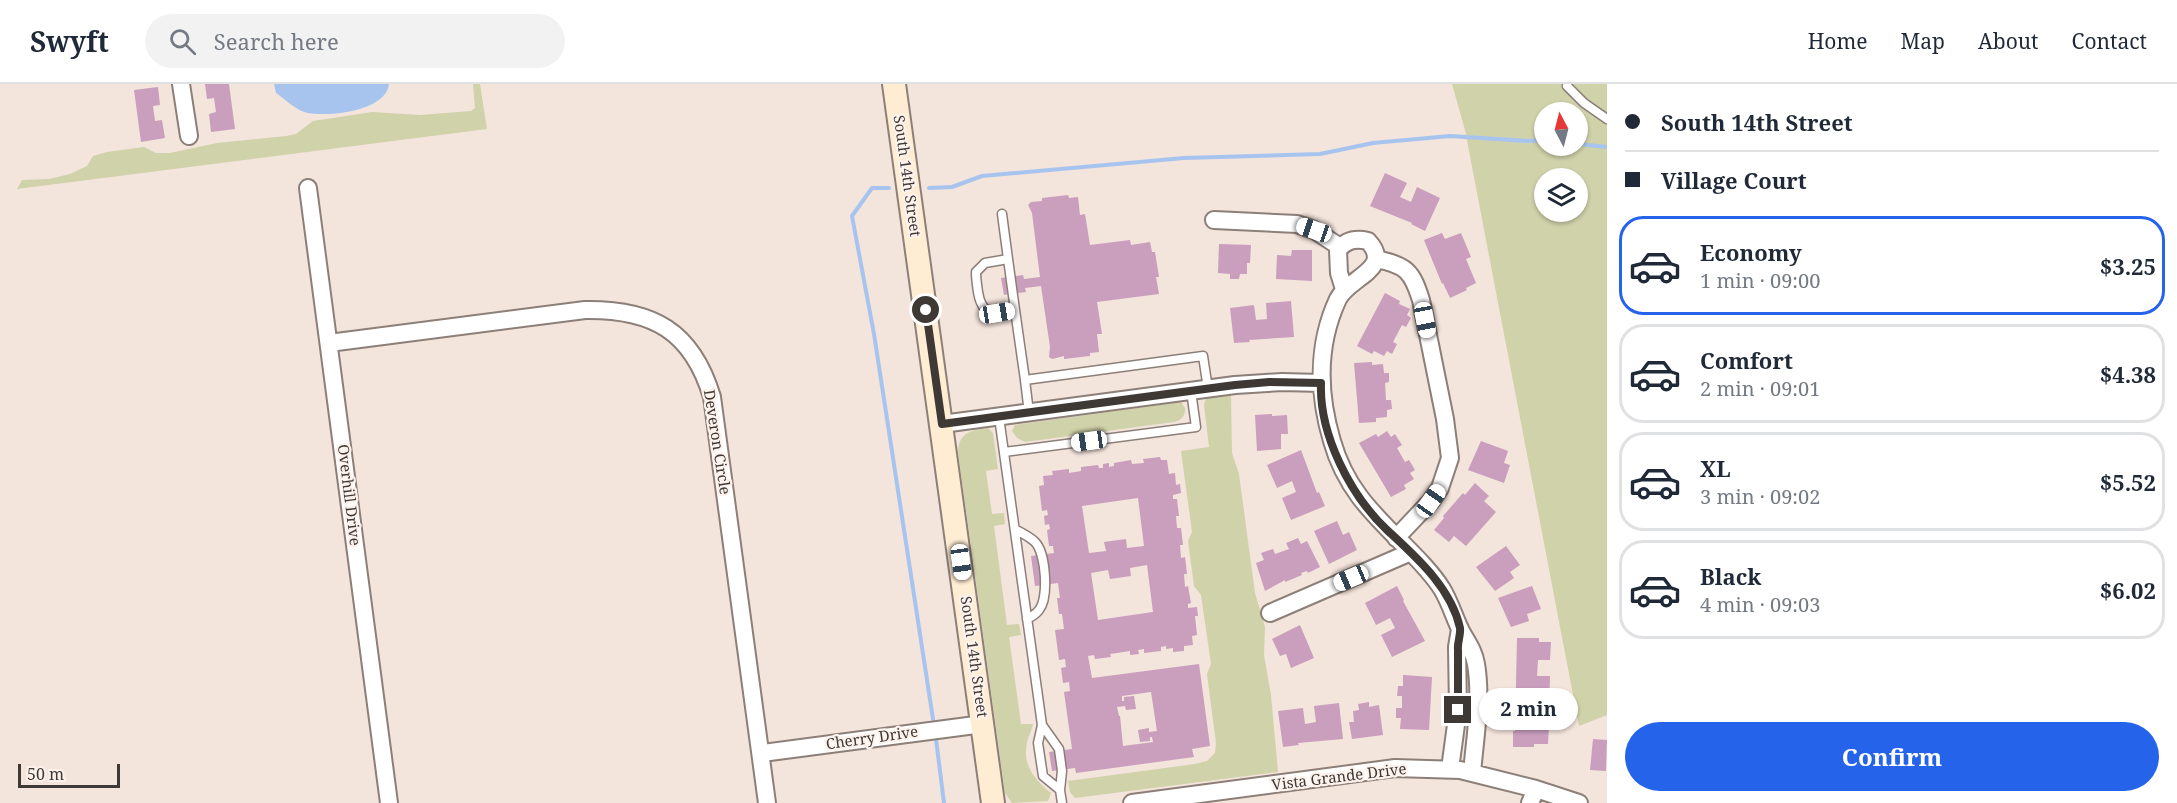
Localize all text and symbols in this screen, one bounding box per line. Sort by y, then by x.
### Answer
search box [145,14,565,68]
text: Swyft [30,22,109,60]
icon: search [166,25,199,58]
text: Search here [214,26,339,56]
text: Home [1808,27,1868,55]
text: Map [1901,27,1945,55]
text: About [1978,27,2039,55]
text: Contact [2072,27,2147,55]
north arrow [1534,102,1588,156]
map controls [1534,102,1588,222]
text: South 14th Street [1661,107,1853,137]
street label: South 14th Street [890,114,926,238]
text: Village Court [1661,165,1807,195]
button: layers [1534,168,1588,222]
car [1294,216,1334,244]
text: Economy [1700,237,1802,267]
icon: car [1628,239,1682,293]
text: $3.25 [2100,251,2156,281]
text: 1 min · 09:00 [1700,267,1820,294]
route start [912,296,939,323]
car [978,301,1016,325]
car [1413,301,1437,339]
text: Comfort [1700,345,1793,375]
icon: car [1628,347,1682,401]
text: $4.38 [2100,359,2156,389]
text: 2 min · 09:01 [1700,375,1820,402]
street label: Deveron Circle [700,388,736,496]
car [1070,430,1108,452]
street label: Overhill Drive [334,443,366,547]
text: XL [1700,453,1731,483]
icon: car [1628,455,1682,509]
text: $5.52 [2100,467,2156,497]
car [1413,481,1449,521]
text: 3 min · 09:02 [1700,483,1820,510]
car [950,543,972,581]
text: Black [1700,561,1761,591]
car [1331,563,1371,593]
icon: car [1628,563,1682,617]
text: $6.02 [2100,575,2156,605]
text: 4 min · 09:03 [1700,591,1820,618]
street label: South 14th Street [957,595,993,719]
callout: 2 min [1479,689,1578,731]
text: 2 min [1500,695,1557,722]
route end [1444,696,1471,723]
street label: Cherry Drive [825,721,919,753]
button: Confirm [1625,722,2159,791]
street label: Vista Grande Drive [1270,758,1407,794]
scale bar [18,761,120,788]
text: 50 m [27,763,64,785]

